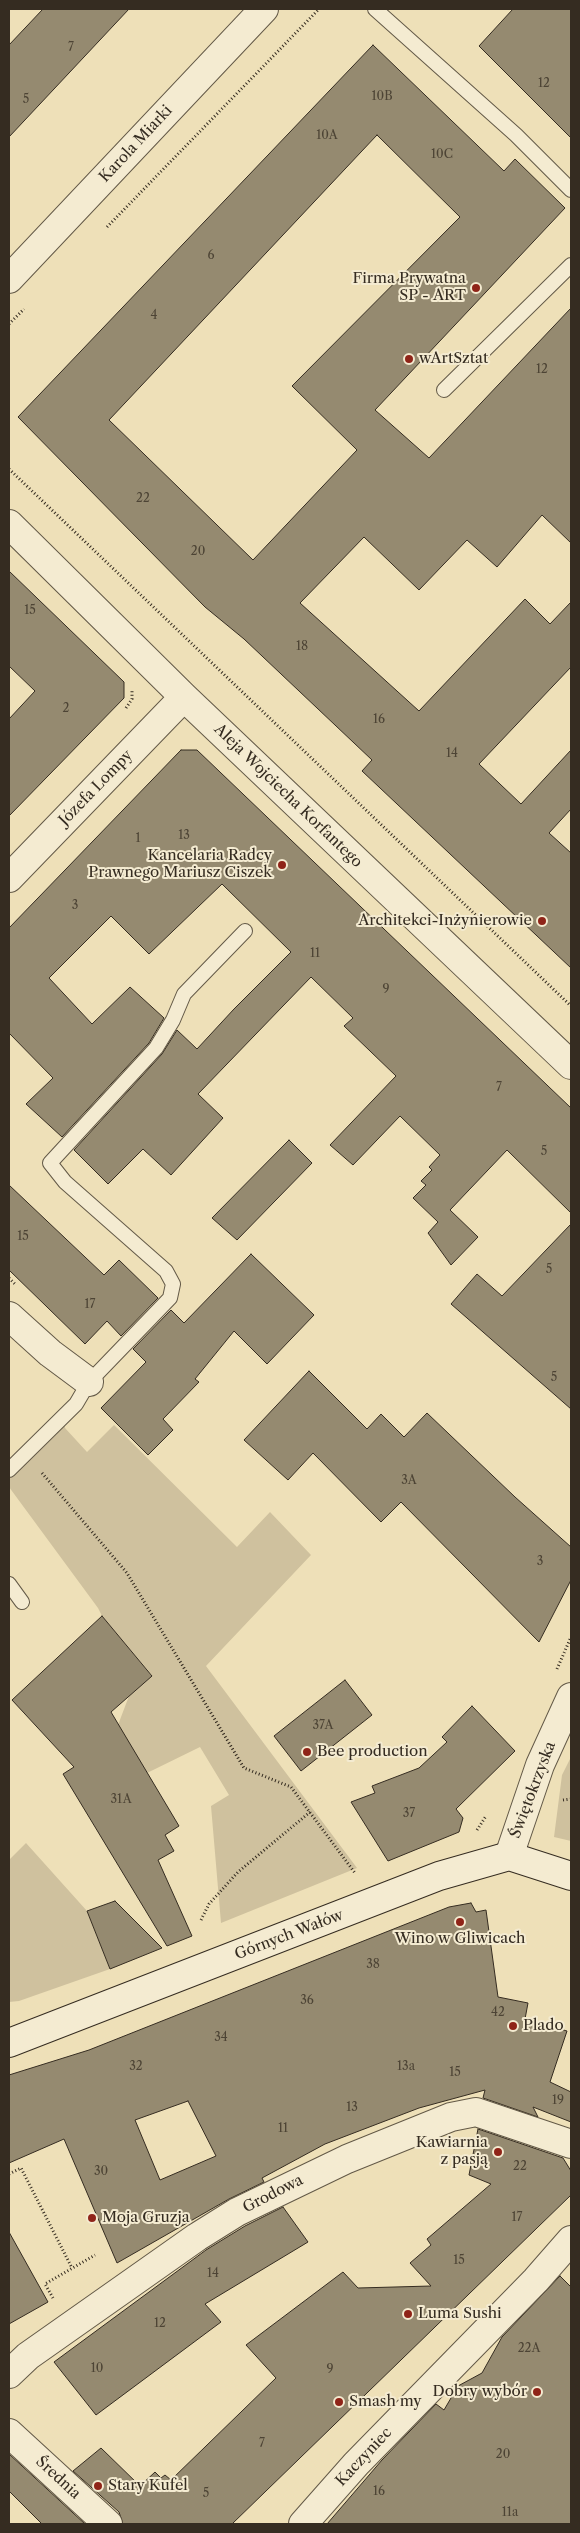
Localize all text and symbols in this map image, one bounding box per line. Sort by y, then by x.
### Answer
house number: 7 [68,41,74,55]
house number: 12 [538,77,550,91]
house number: 10B [371,90,393,104]
house number: 5 [23,93,29,107]
street label: Karola Miarki [96,102,176,186]
house number: 10A [316,129,338,143]
house number: 10C [431,148,453,162]
house number: 6 [207,249,215,263]
place label: Firma Prywatna SP - ART [352,270,466,305]
marker: Firma Prywatna SP - ART [470,282,482,294]
house number: 4 [151,309,157,323]
place label: wArtSztat [419,350,488,368]
marker: wArtSztat [403,353,415,365]
house number: 12 [536,363,548,377]
house number: 22 [136,492,150,506]
house number: 20 [191,545,205,559]
house number: 15 [24,604,36,618]
house number: 18 [296,640,308,654]
house number: 2 [63,702,69,716]
house number: 16 [373,713,385,727]
street label: Aleja Wojciecha Korfantego [210,720,366,872]
street label: Józefa Lompy [56,747,136,829]
house number: 14 [446,747,458,761]
house number: 13 [178,829,190,843]
house number: 1 [135,832,141,846]
place label: Kancelaria Radcy Prawnego Mariusz Ciszek [88,847,272,882]
marker: Kancelaria Radcy Prawnego Mariusz Ciszek [276,859,288,871]
house number: 3 [72,899,78,913]
place label: Architekci-Inżynierowie [358,912,532,930]
marker: Architekci-Inżynierowie [536,915,548,927]
house number: 11 [310,947,320,961]
house number: 9 [382,983,390,997]
house number: 7 [496,1081,502,1095]
house number: 5 [541,1145,547,1159]
house number: 15 [17,1230,29,1244]
house number: 5 [546,1263,552,1277]
house number: 17 [85,1298,95,1312]
house number: 5 [551,1371,557,1385]
house number: 3A [401,1474,417,1488]
house number: 3 [537,1555,543,1569]
house number: 37A [313,1719,333,1733]
street label: Świętokrzyska [506,1739,560,1841]
place label: Bee production [317,1743,428,1761]
marker: Bee production [301,1746,313,1758]
house number: 31A [110,1793,132,1807]
house number: 37 [403,1807,415,1821]
street label: Górnych Wałów [232,1906,346,1964]
marker: Wino w Gliwicach [454,1916,466,1928]
place label: Wino w Gliwicach [395,1930,525,1948]
house number: 38 [366,1958,380,1972]
house number: 36 [300,1994,314,2008]
house number: 42 [491,2006,505,2020]
place label: Plado [523,2017,564,2035]
marker: Plado [507,2020,519,2032]
house number: 34 [214,2031,228,2045]
house number: 32 [129,2060,143,2074]
house number: 13a [397,2060,415,2074]
house number: 15 [449,2066,461,2080]
house number: 19 [552,2094,564,2108]
house number: 13 [346,2101,358,2115]
house number: 11 [278,2122,288,2136]
place label: Kawiarnia z pasją [416,2134,488,2169]
marker: Kawiarnia z pasją [492,2146,504,2158]
house number: 22 [513,2160,527,2174]
house number: 30 [94,2165,108,2179]
street label: Grodowa [240,2171,306,2217]
place label: Moja Gruzja [102,2209,190,2227]
house number: 17 [512,2211,522,2225]
marker: Moja Gruzja [86,2212,98,2224]
house number: 15 [453,2254,465,2268]
house number: 14 [207,2267,219,2281]
place label: Luma Sushi [418,2305,502,2323]
marker: Luma Sushi [402,2308,414,2320]
house number: 12 [154,2317,166,2331]
house number: 22A [518,2342,540,2356]
house number: 10 [91,2362,103,2376]
house number: 9 [326,2363,334,2377]
place label: Dobry wybór [433,2383,527,2401]
marker: Dobry wybór [531,2386,543,2398]
place label: Smash my [349,2393,422,2411]
marker: Smash my [333,2396,345,2408]
street label: Kaczyniec [332,2424,396,2490]
house number: 7 [259,2437,265,2451]
house number: 20 [496,2448,510,2462]
street label: Średnia [32,2453,84,2503]
place label: Stary Kufel [108,2477,188,2495]
marker: Stary Kufel [92,2480,104,2492]
house number: 16 [373,2485,385,2499]
house number: 5 [203,2487,209,2501]
house number: 11a [502,2506,518,2520]

